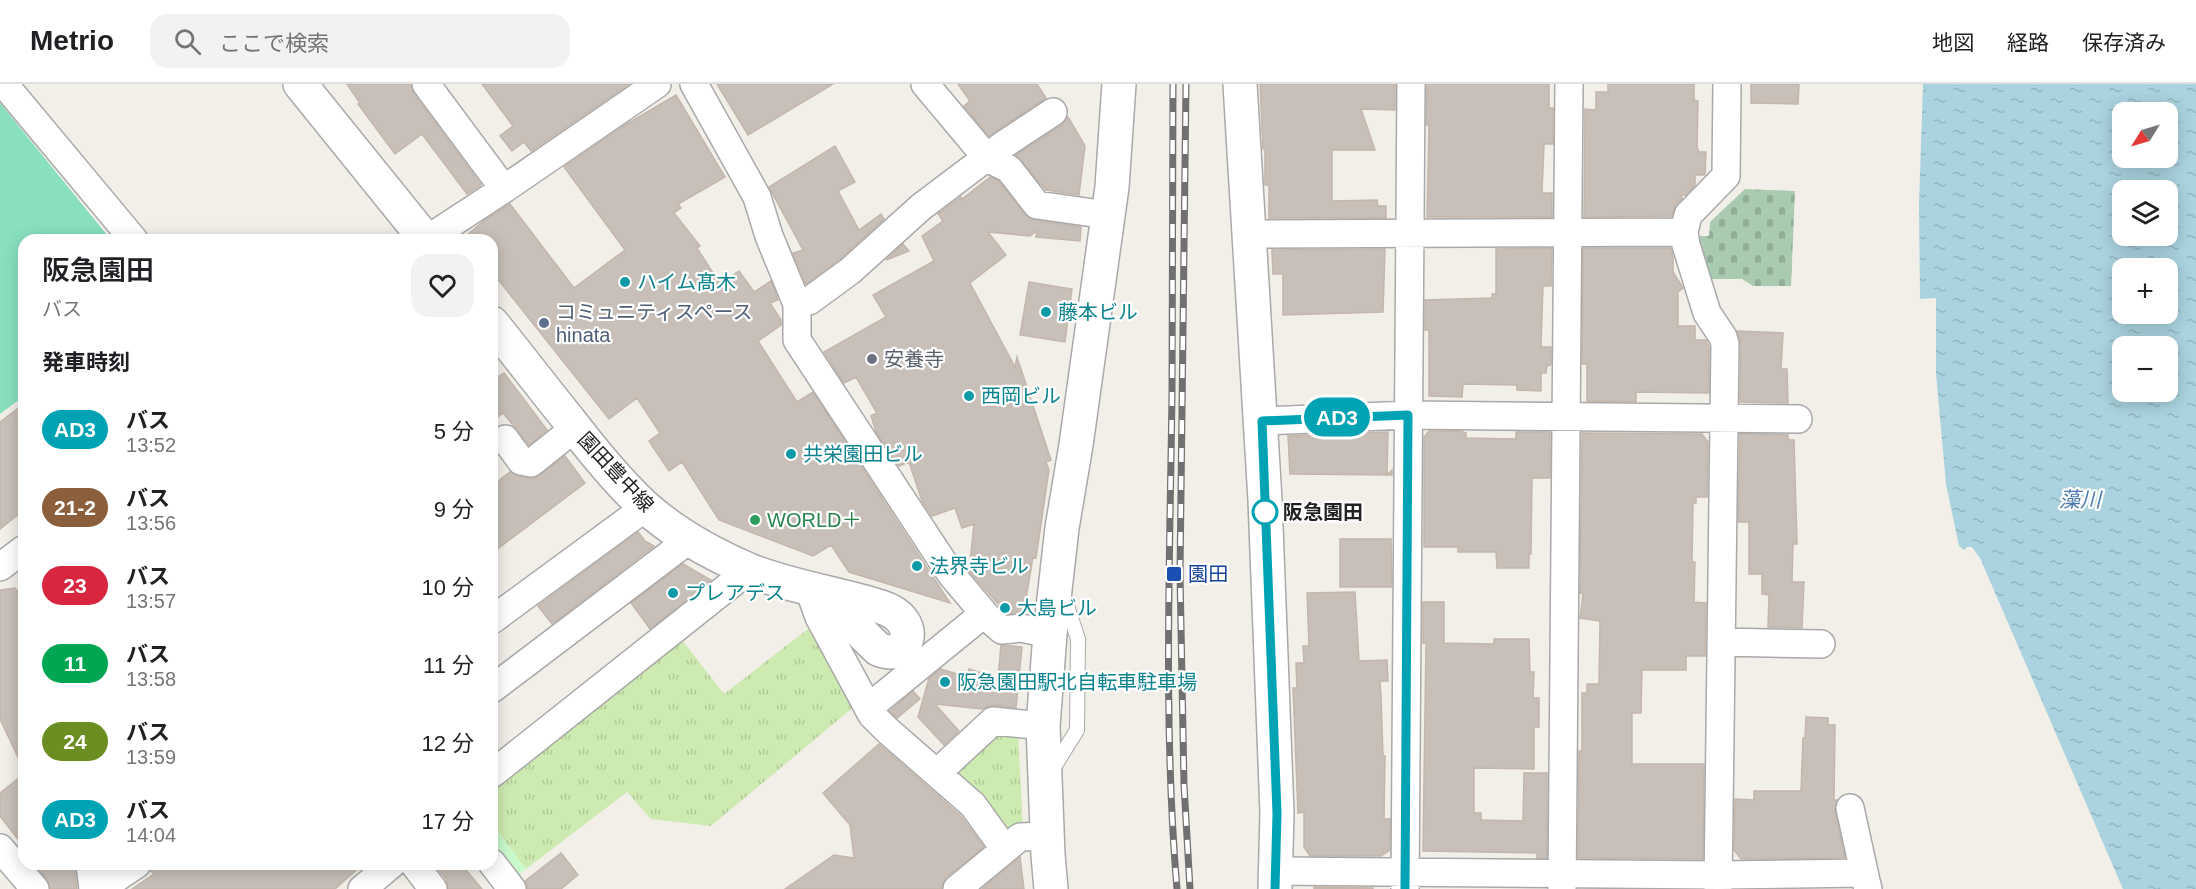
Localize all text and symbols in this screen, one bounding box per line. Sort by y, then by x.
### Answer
search box [150,14,570,68]
text: Metrio [30,25,114,56]
icon: search [171,25,204,58]
text: ここで検索 [219,31,329,56]
text: 地図 [1932,31,1974,54]
text: 経路 [2007,31,2049,54]
text: 保存済み [2082,31,2166,54]
north arrow [2112,102,2178,168]
map controls [2112,102,2178,402]
button: layers [2112,180,2178,246]
button: heart [411,254,474,317]
text: 阪急園田 [42,255,154,286]
button: + [2112,258,2178,324]
place label: ハイム髙木 [637,271,736,293]
marker: ハイム髙木 [618,275,632,289]
text: バス [42,298,82,320]
place label: コミュニティスペース hinata [556,301,752,346]
place label: 藤本ビル [1058,301,1138,323]
marker: 藤本ビル [1039,305,1053,319]
marker: コミュニティスペース hinata [537,316,551,330]
button: − [2112,336,2178,402]
place label: 安養寺 [884,348,944,370]
text: 発車時刻 [42,350,130,375]
marker: 安養寺 [865,352,879,366]
place label: 西岡ビル [981,385,1061,407]
marker: 西岡ビル [962,389,976,403]
line badge: AD3 [1302,398,1372,436]
text: AD3 [1316,406,1358,429]
text: バス [126,408,170,433]
text: AD3 [54,418,96,441]
text: 5 分 [434,419,474,444]
street label: 園田豊中線 [574,428,658,516]
text: 13:52 [126,434,176,456]
place label: 共栄園田ビル [803,443,923,465]
marker: 共栄園田ビル [784,447,798,461]
text: バス [126,486,170,511]
water label: 藻川 [2059,488,2103,511]
text: 21-2 [54,496,96,519]
text: 9 分 [434,497,474,522]
marker: 阪急園田 [1252,499,1278,525]
place label: 阪急園田 [1283,501,1363,523]
place label: WORLD＋ [767,509,861,531]
text: 13:56 [126,512,176,534]
marker: WORLD＋ [748,513,762,527]
place label: 法界寺ビル [929,555,1029,577]
marker: 法界寺ビル [910,559,924,573]
place label: 園田 [1188,563,1228,585]
text: バス [126,564,170,589]
marker: 園田 [1165,565,1183,583]
text: 23 [63,574,87,597]
text: 10 分 [421,575,474,600]
place label: プレアデス [685,582,785,604]
marker: プレアデス [666,586,680,600]
text: 13:57 [126,590,176,612]
place label: 大島ビル [1017,597,1097,619]
marker: 大島ビル [998,601,1012,615]
text: バス [126,642,170,667]
text: 11 [64,652,86,675]
text: 11 分 [423,653,474,678]
text: 13:58 [126,668,176,690]
place label: 阪急園田駅北自転車駐車場 [957,671,1197,693]
marker: 阪急園田駅北自転車駐車場 [938,675,952,689]
text: バス [126,720,170,745]
text: 24 [63,730,87,753]
text: 12 分 [421,731,474,756]
text: 13:59 [126,746,176,768]
text: バス [126,798,170,823]
text: AD3 [54,808,96,831]
text: 17 分 [421,809,474,834]
text: 14:04 [126,824,176,846]

